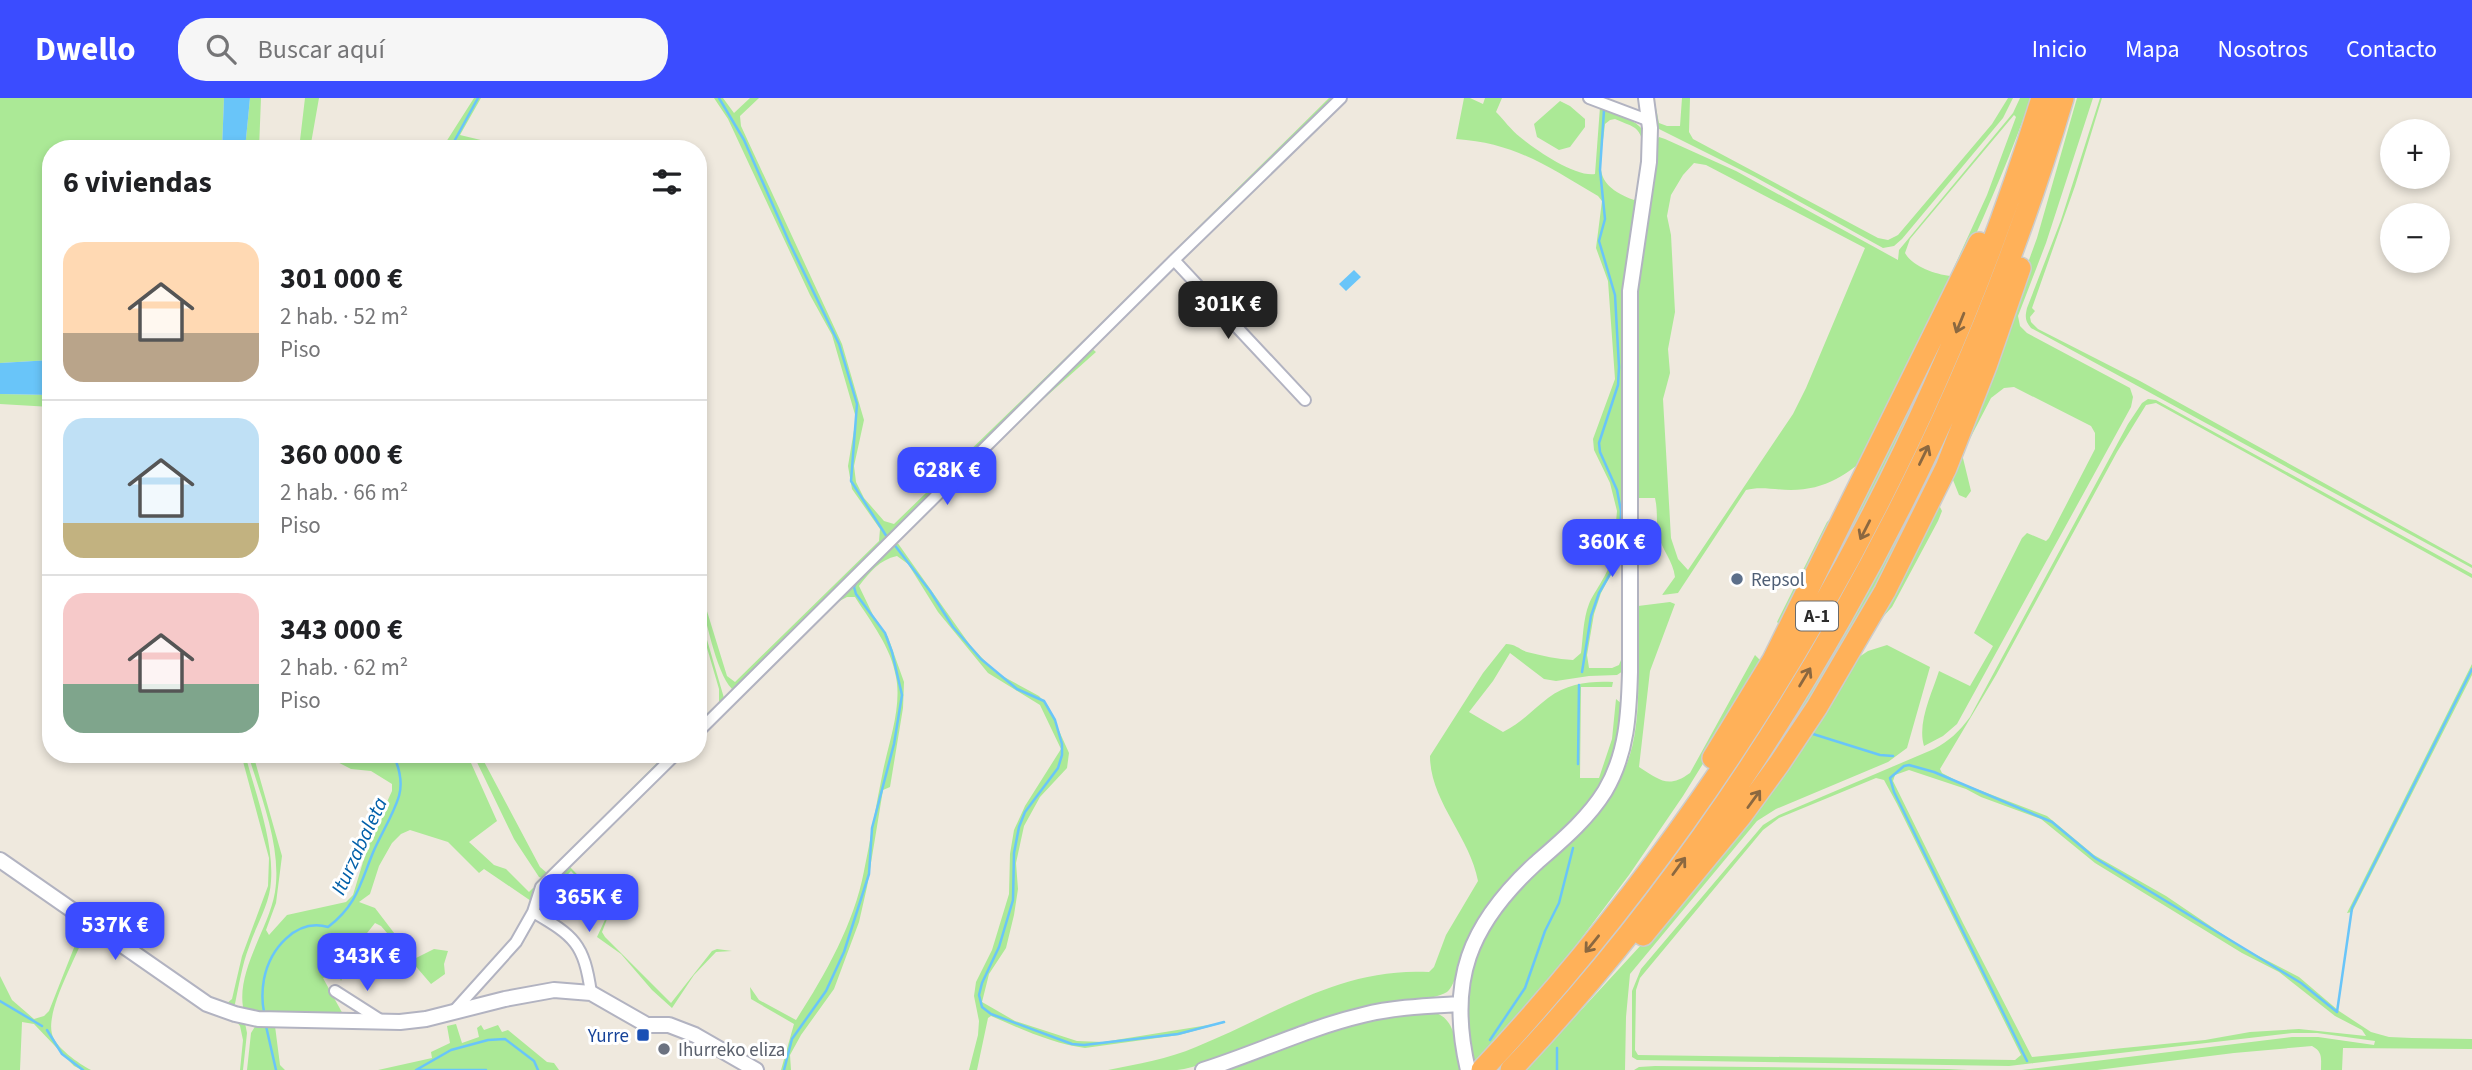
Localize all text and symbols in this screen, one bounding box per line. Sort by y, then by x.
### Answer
search box [178,18,668,81]
text: Dwello [35,26,136,73]
icon: search [202,30,240,68]
text: Buscar aquí [258,31,385,68]
text: Inicio [2032,32,2087,67]
text: Mapa [2125,32,2180,67]
text: Nosotros [2218,32,2308,67]
text: Contacto [2346,32,2437,67]
map controls [2380,119,2450,273]
button: + [2380,119,2450,189]
text: 6 viviendas [63,161,212,204]
icon: filters [648,163,686,201]
button: − [2380,203,2450,273]
text: 301 000 € [280,257,403,300]
icon: home [119,270,203,354]
pin: 301K € [1171,282,1285,341]
text: 301K € [1194,287,1262,320]
text: 2 hab. · 52 m² [280,300,408,333]
one-way arrow [1953,312,1966,334]
text: Piso [280,333,321,366]
text: 360 000 € [280,433,403,476]
one-way arrow [1918,445,1932,466]
icon: home [119,446,203,530]
pin: 628K € [890,448,1004,507]
text: 628K € [913,453,981,486]
text: 2 hab. · 66 m² [280,476,408,509]
text: Piso [280,509,321,542]
pin: 360K € [1555,519,1669,579]
one-way arrow [1857,519,1871,540]
text: 360K € [1578,525,1646,558]
place label: Repsol [1751,567,1805,594]
marker: Repsol [1729,571,1745,587]
road number: A-1 [1796,602,1838,630]
text: 343 000 € [280,608,403,651]
icon: home [119,621,203,705]
text: 2 hab. · 62 m² [280,651,408,684]
one-way arrow [1798,668,1812,688]
text: Piso [280,684,321,717]
one-way arrow [1747,790,1761,809]
water label: Iturzabaleta [323,792,395,900]
one-way arrow [1671,857,1686,876]
pin: 365K € [532,874,646,934]
text: 365K € [555,880,623,913]
pin: 537K € [58,902,172,962]
text: 537K € [81,908,149,941]
pin: 343K € [310,934,424,993]
one-way arrow [1585,935,1600,953]
text: 343K € [333,939,401,972]
place label: Yurre [587,1023,629,1050]
marker: Yurre [635,1027,651,1043]
place label: Ihurreko eliza [678,1037,785,1064]
marker: Ihurreko eliza [656,1041,672,1057]

